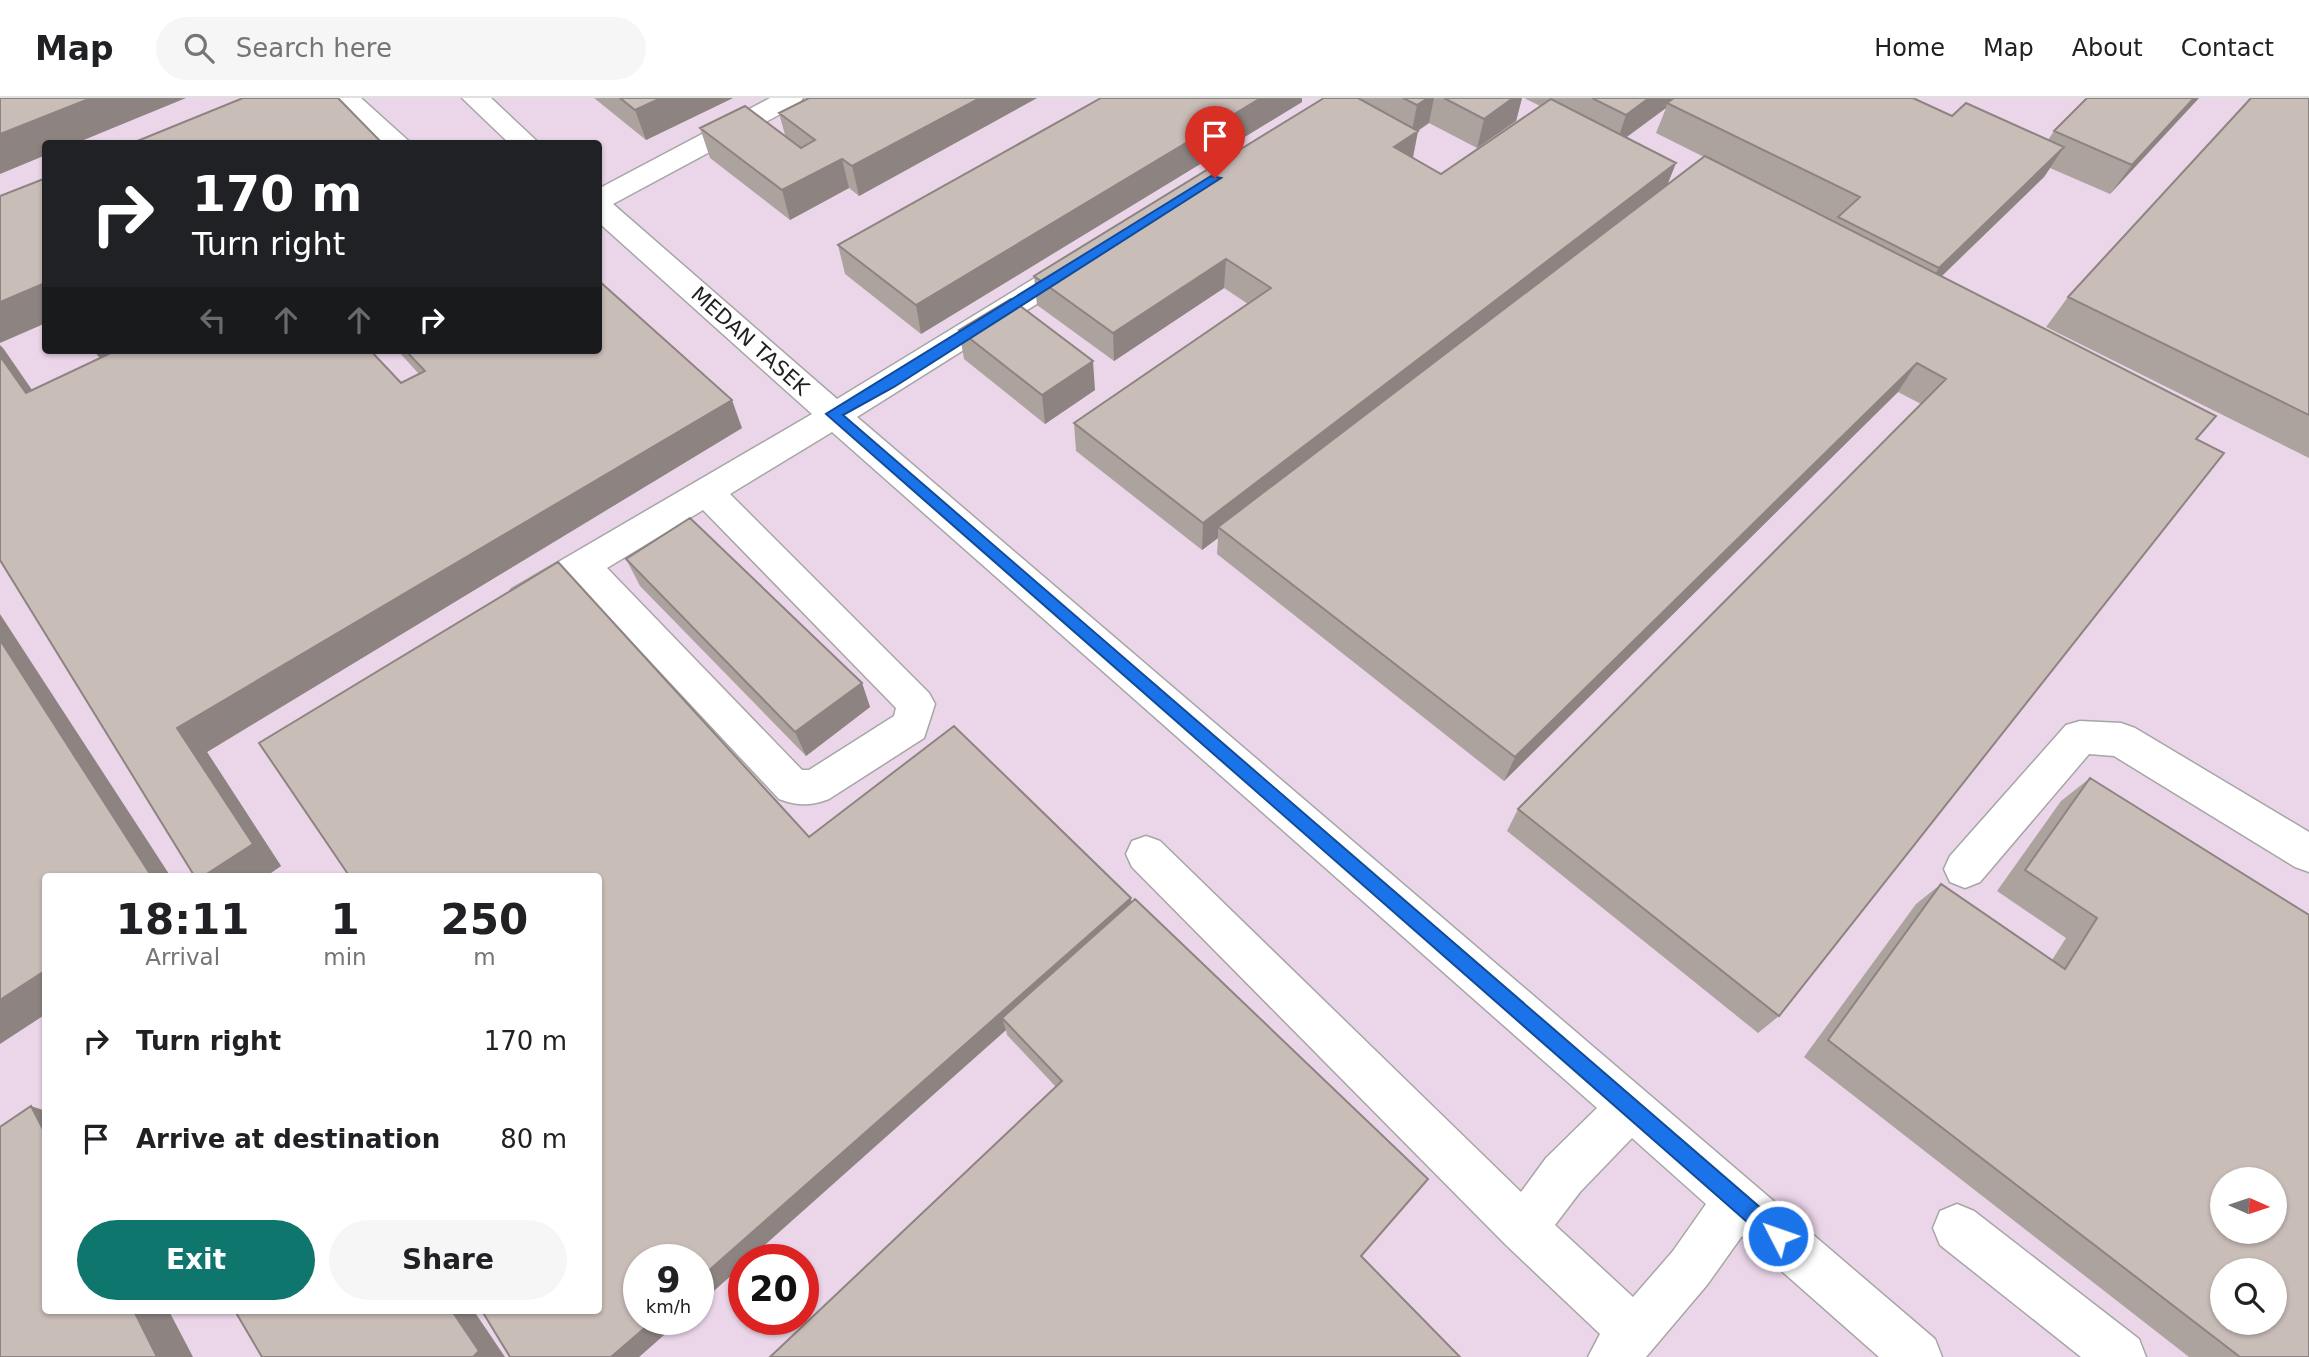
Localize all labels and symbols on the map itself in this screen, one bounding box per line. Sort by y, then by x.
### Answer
pin [1185,106,1245,178]
street label: MEDAN TASEK [686,282,815,401]
north arrow [2210,1167,2287,1244]
position arrow [1741,1199,1815,1273]
speed limit sign: 20 [728,1244,819,1335]

